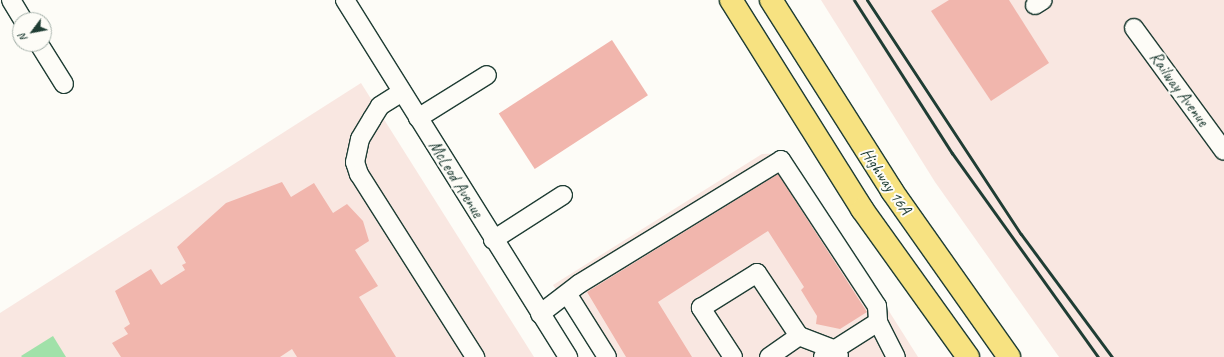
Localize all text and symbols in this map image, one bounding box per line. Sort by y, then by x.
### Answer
north arrow [12,12,52,52]
text: N [15,31,30,44]
street label: Railway Avenue [1145,48,1213,130]
street label: McLeod Avenue [424,137,488,221]
street label: Highway 16A [856,144,916,218]

